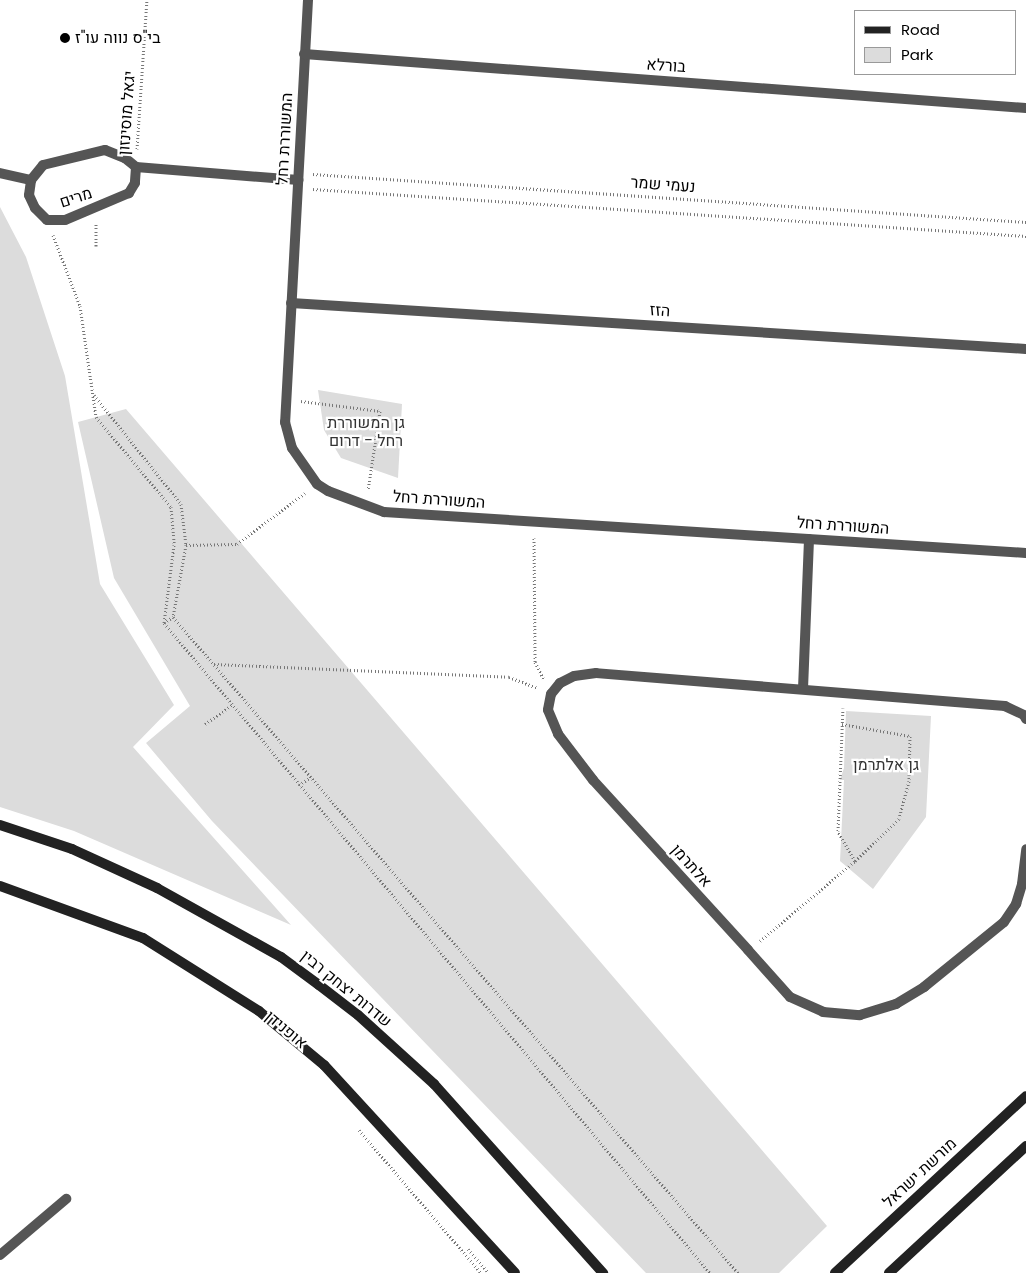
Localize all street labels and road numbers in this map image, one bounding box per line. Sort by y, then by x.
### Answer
street label: בורלא [646,55,686,77]
street label: יגאל מוסינזון [114,70,140,156]
street label: המשוררת רחל [273,92,297,186]
street label: נעמי שמר [630,173,696,197]
street label: מרים [57,184,95,212]
street label: הזז [649,301,671,321]
street label: המשוררת רחל [392,487,486,513]
street label: המשוררת רחל [796,513,890,539]
street label: אלתרמן [667,841,715,891]
street label: שדרות יצחק רבין [297,947,395,1031]
street label: אופנידן [261,1007,311,1053]
street label: מורשת ישראל [879,1134,961,1212]

